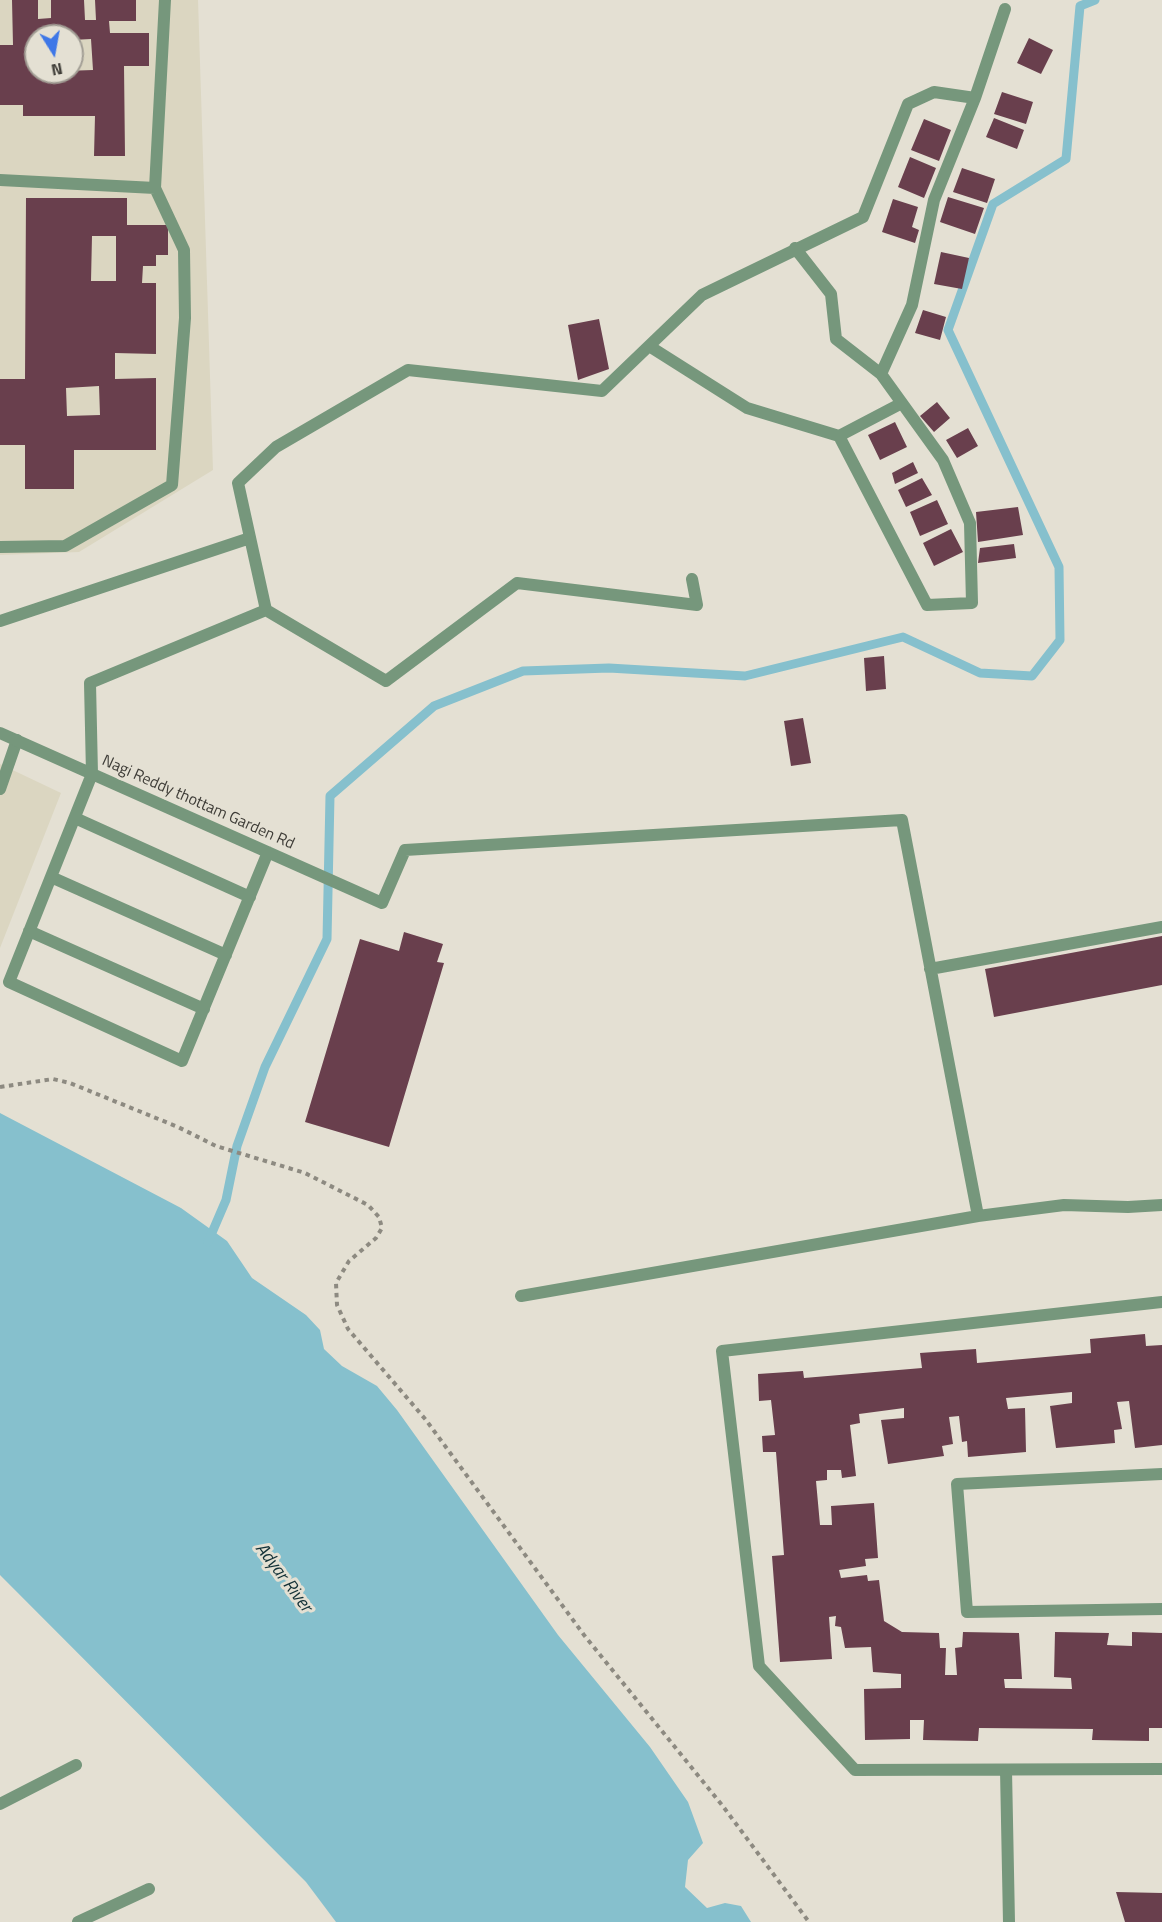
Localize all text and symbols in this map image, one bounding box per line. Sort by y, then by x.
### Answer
north arrow [24,24,84,84]
text: N [49,57,65,83]
street label: Nagi Reddy thottam Garden Rd [99,752,297,854]
water label: Adyar River [250,1539,316,1617]

